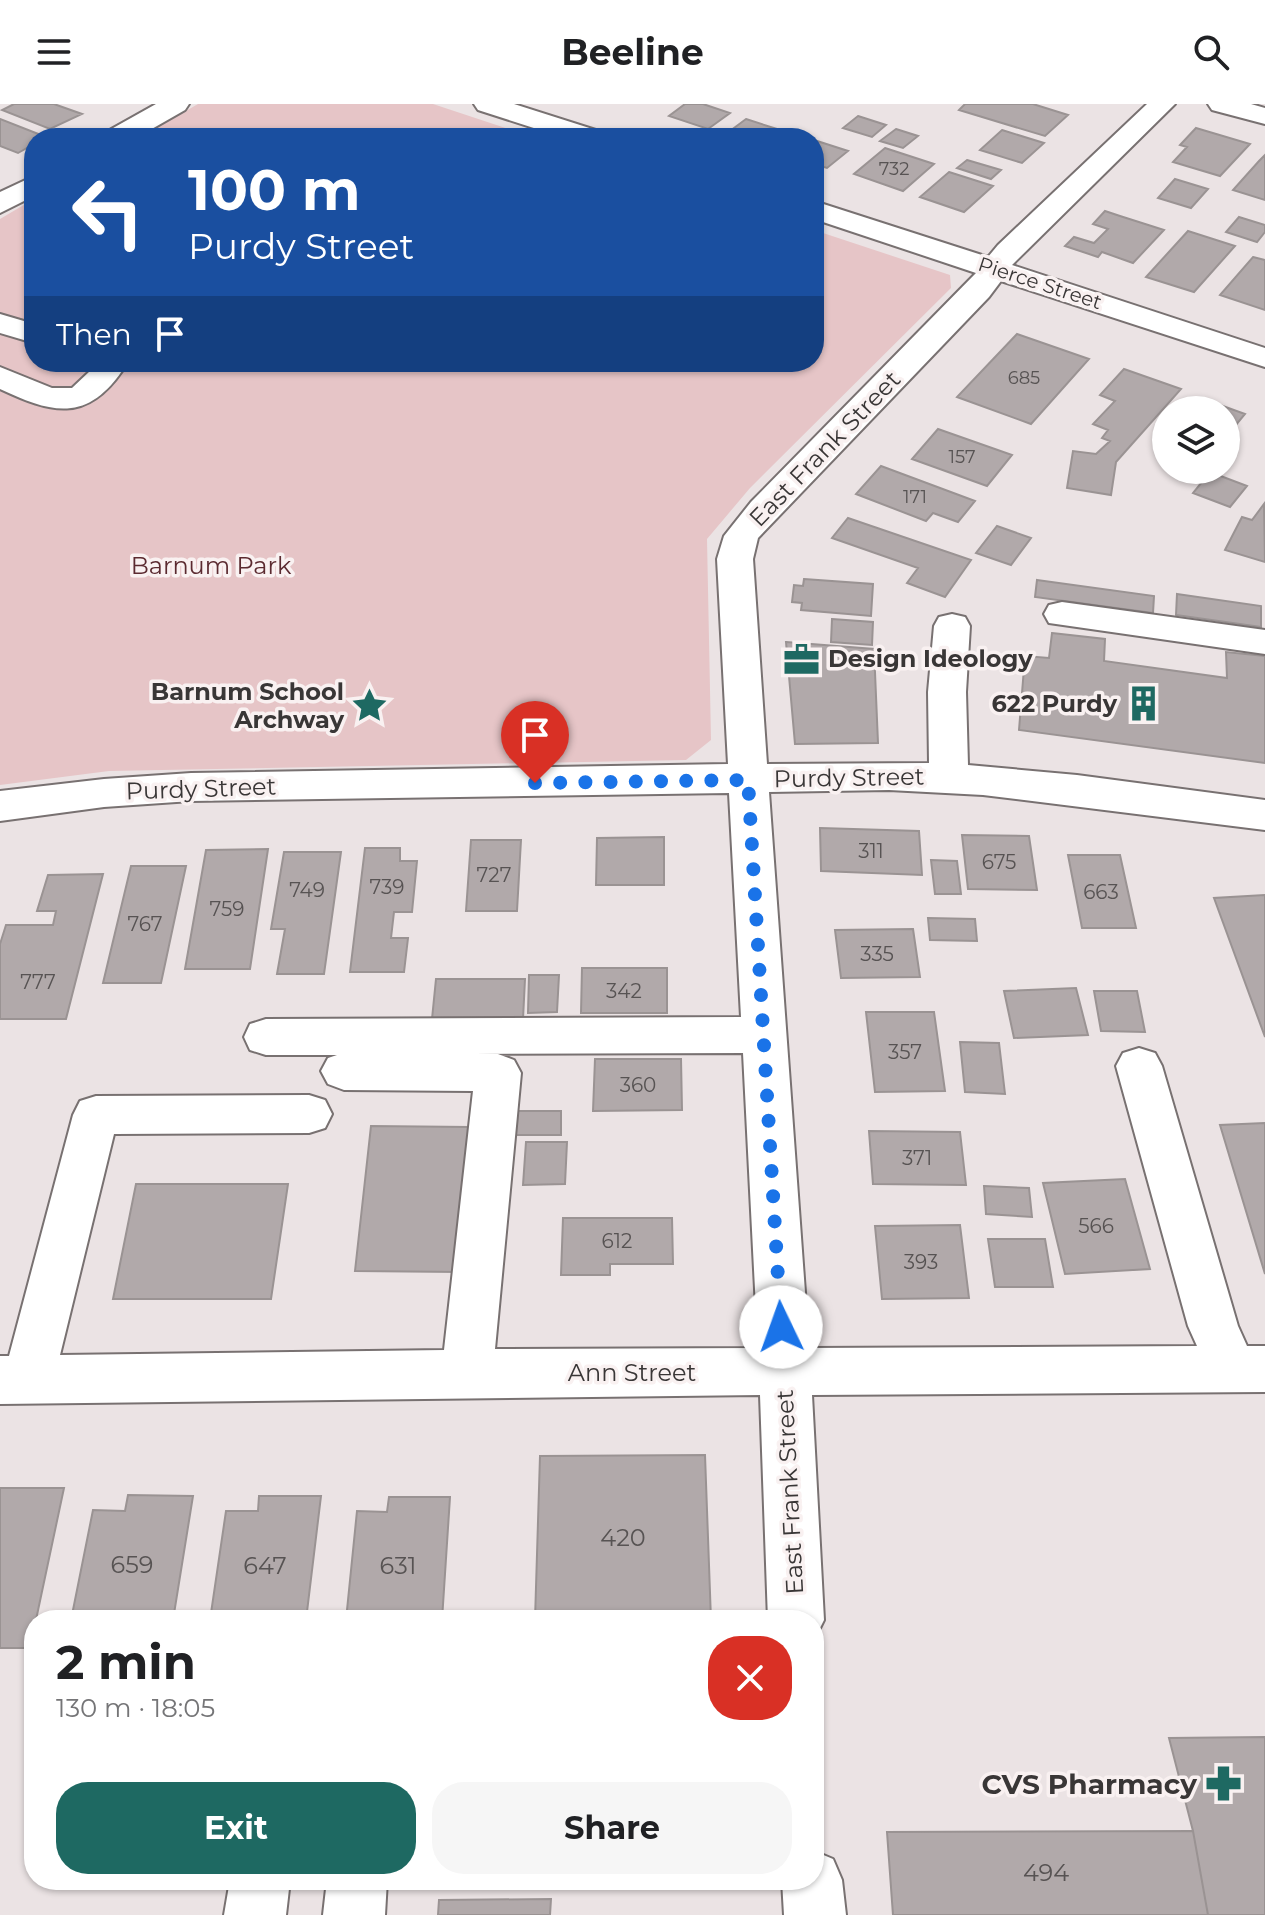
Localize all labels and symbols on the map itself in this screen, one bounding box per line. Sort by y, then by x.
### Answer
house number: 732 [879,158,909,180]
street label: Pierce Street [975,252,1105,314]
street label: East Frank Street [743,365,906,532]
house number: 685 [1008,367,1040,389]
house number: 157 [948,446,976,468]
house number: 171 [903,486,927,508]
park label: Barnum Park [131,551,292,580]
office icon: Design Ideology [783,640,821,678]
place label: Design Ideology [828,644,1033,673]
place label: Barnum School Archway [151,677,345,734]
building icon: 622 Purdy [1124,685,1162,723]
place icon: Barnum School Archway [351,687,389,725]
place label: 622 Purdy [991,689,1118,718]
pin [501,701,569,783]
street label: Purdy Street [773,762,925,793]
street label: Purdy Street [125,771,277,806]
house number: 311 [858,839,884,863]
house number: 675 [982,850,1016,874]
house number: 727 [477,863,511,887]
house number: 739 [369,875,405,899]
house number: 749 [289,878,325,902]
house number: 663 [1083,880,1119,904]
house number: 759 [210,897,244,921]
house number: 767 [127,912,163,936]
house number: 335 [860,942,894,966]
house number: 777 [20,970,56,994]
house number: 342 [606,979,642,1003]
house number: 357 [888,1040,922,1064]
house number: 360 [620,1073,656,1097]
house number: 371 [902,1146,932,1170]
house number: 566 [1078,1214,1114,1238]
house number: 612 [602,1229,632,1253]
house number: 393 [904,1250,938,1274]
position arrow [739,1285,823,1369]
street label: Ann Street [568,1358,697,1387]
street label: East Frank Street [770,1389,809,1595]
house number: 420 [600,1523,646,1552]
house number: 659 [111,1550,153,1579]
house number: 647 [243,1551,287,1580]
house number: 631 [380,1551,416,1580]
pharmacy icon: CVS Pharmacy [1204,1765,1242,1803]
place label: CVS Pharmacy [981,1767,1197,1801]
house number: 494 [1023,1858,1069,1887]

